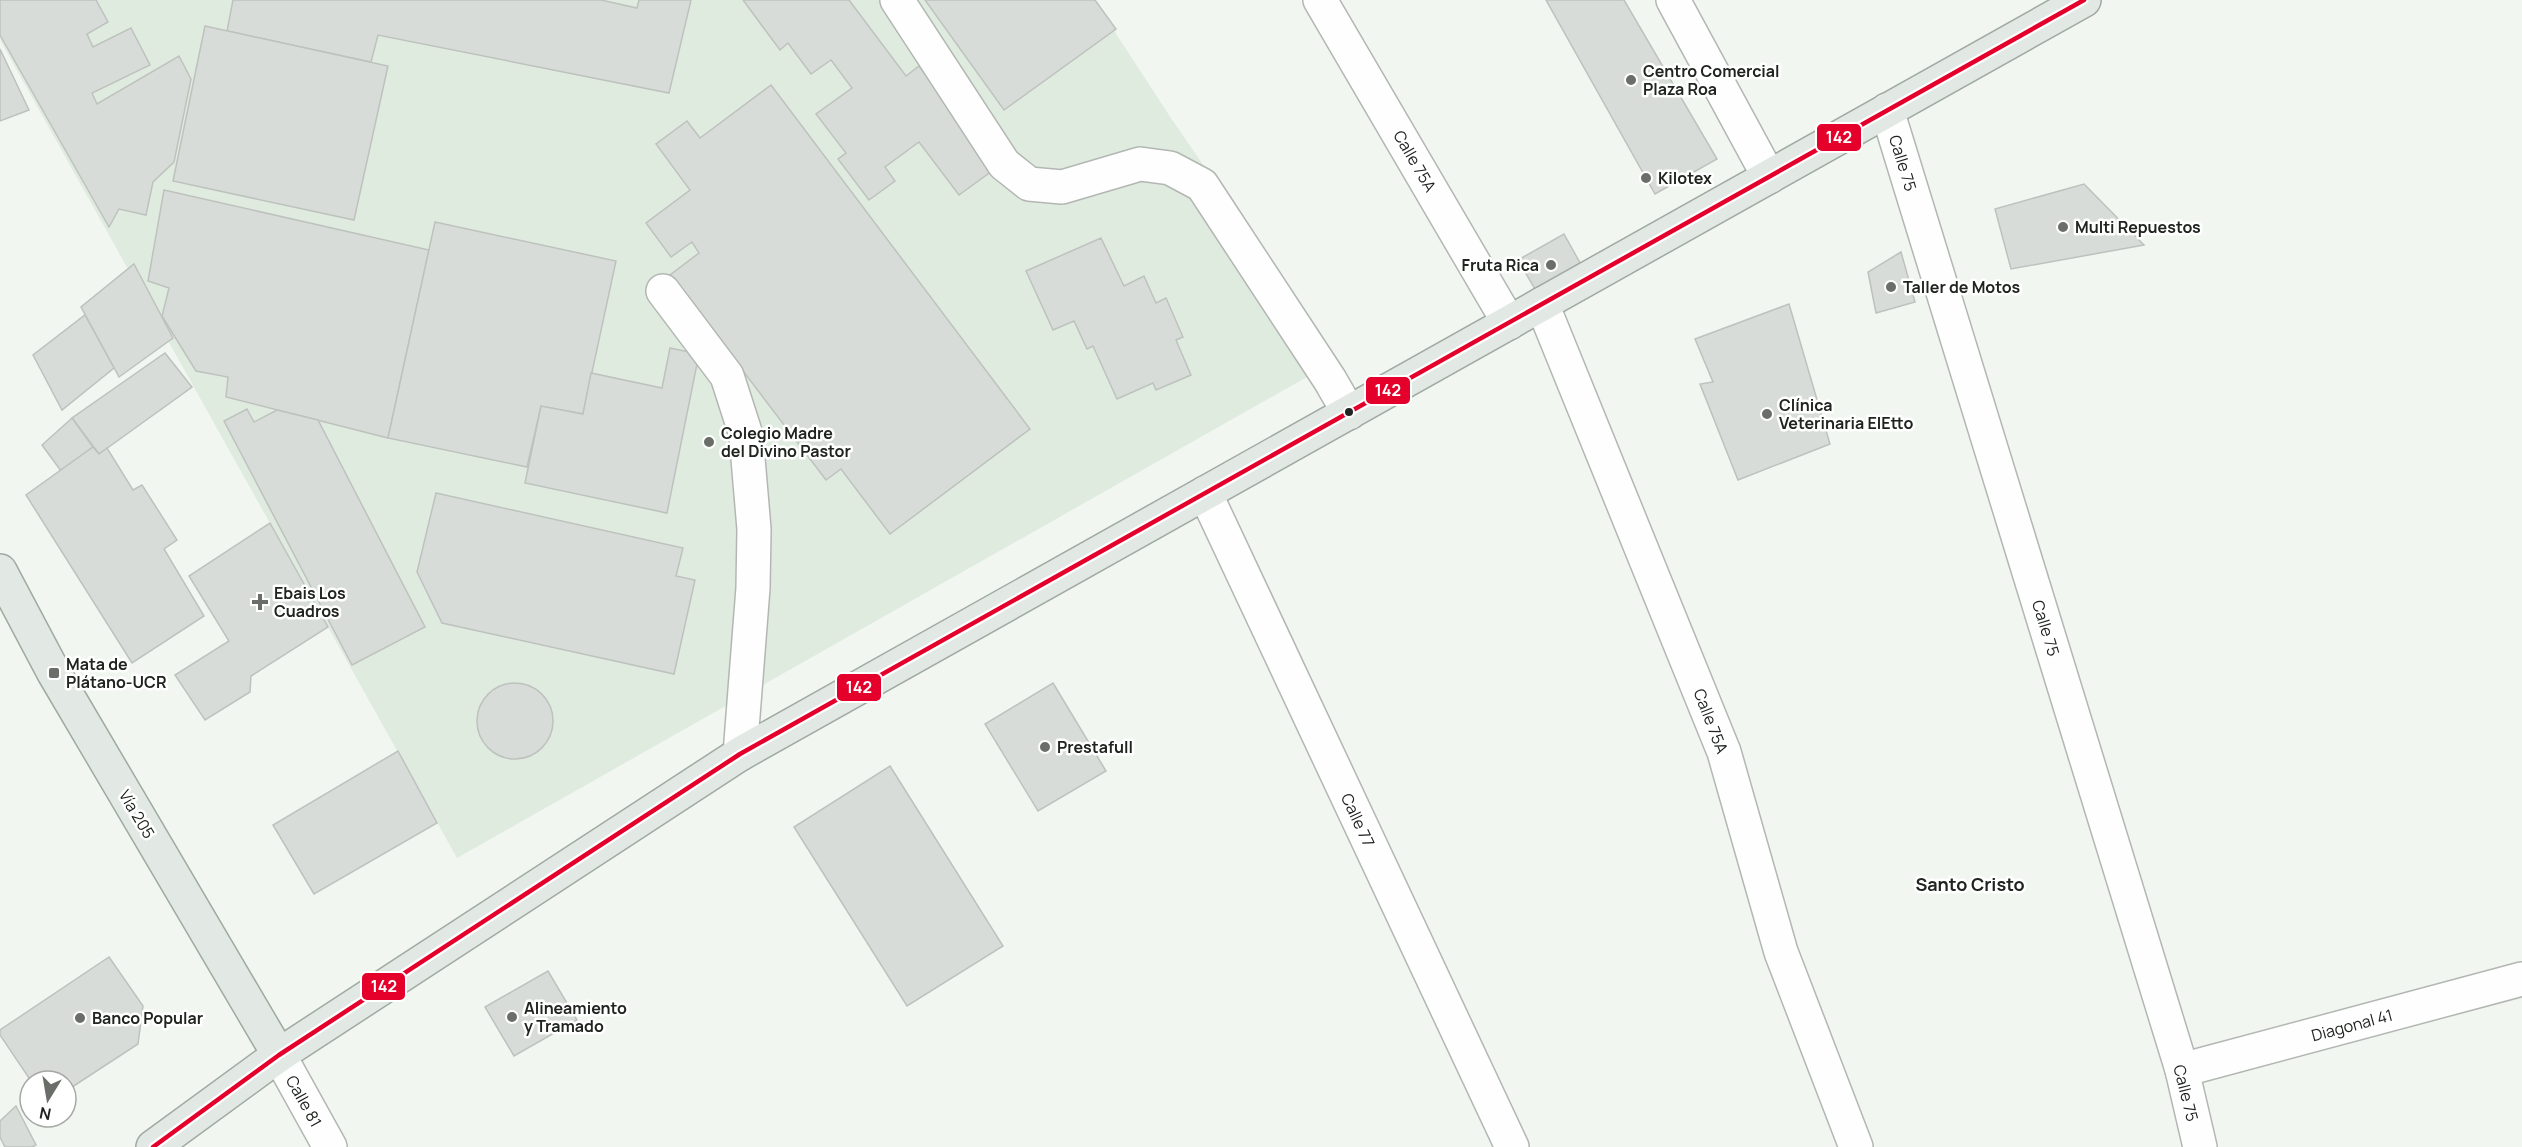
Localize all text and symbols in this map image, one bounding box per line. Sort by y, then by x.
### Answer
place label: Centro Comercial Plaza Roa [1643,60,1779,100]
marker: Centro Comercial Plaza Roa [1624,73,1638,87]
line badge: 142 [1816,123,1862,152]
street label: Calle 75A [1389,126,1441,196]
text: 142 [1826,126,1852,148]
street label: Calle 75 [1884,132,1922,194]
place label: Kilotex [1658,167,1712,189]
marker: Kilotex [1639,171,1653,185]
place label: Multi Repuestos [2075,216,2201,238]
marker: Multi Repuestos [2056,220,2070,234]
place label: Fruta Rica [1462,254,1539,276]
marker: Fruta Rica [1544,258,1558,272]
place label: Taller de Motos [1903,276,2020,298]
marker: Taller de Motos [1884,280,1898,294]
line badge: 142 [1365,376,1411,405]
text: 142 [1375,379,1401,401]
place label: Clínica Veterinaria ElEtto [1779,394,1914,434]
unlabelled marker [1343,406,1355,418]
marker: Clínica Veterinaria ElEtto [1760,407,1774,421]
place label: Colegio Madre del Divino Pastor [721,422,851,462]
marker: Colegio Madre del Divino Pastor [702,435,716,449]
place label: Ebais Los Cuadros [274,582,346,622]
marker: Ebais Los Cuadros [251,593,269,611]
street label: Calle 75 [2027,597,2065,659]
place label: Mata de Plátano-UCR [66,653,166,693]
marker: Mata de Plátano-UCR [47,666,61,680]
line badge: 142 [836,673,882,702]
text: 142 [846,676,872,698]
street label: Calle 75A [1689,685,1733,757]
place label: Prestafull [1057,736,1133,758]
marker: Prestafull [1038,740,1052,754]
street label: Vía 205 [114,785,160,843]
street label: Calle 77 [1336,790,1380,850]
district label: Santo Cristo [1915,872,2025,896]
line badge: 142 [361,972,406,1001]
text: 142 [371,975,397,997]
place label: Alineamiento y Tramado [524,997,627,1037]
street label: Diagonal 41 [2309,1004,2395,1046]
place label: Banco Popular [92,1007,203,1029]
marker: Alineamiento y Tramado [505,1010,519,1024]
marker: Banco Popular [73,1011,87,1025]
street label: Calle 75 [2168,1062,2204,1124]
north arrow [18,1069,78,1129]
street label: Calle 81 [281,1071,327,1131]
text: N [37,1102,53,1126]

